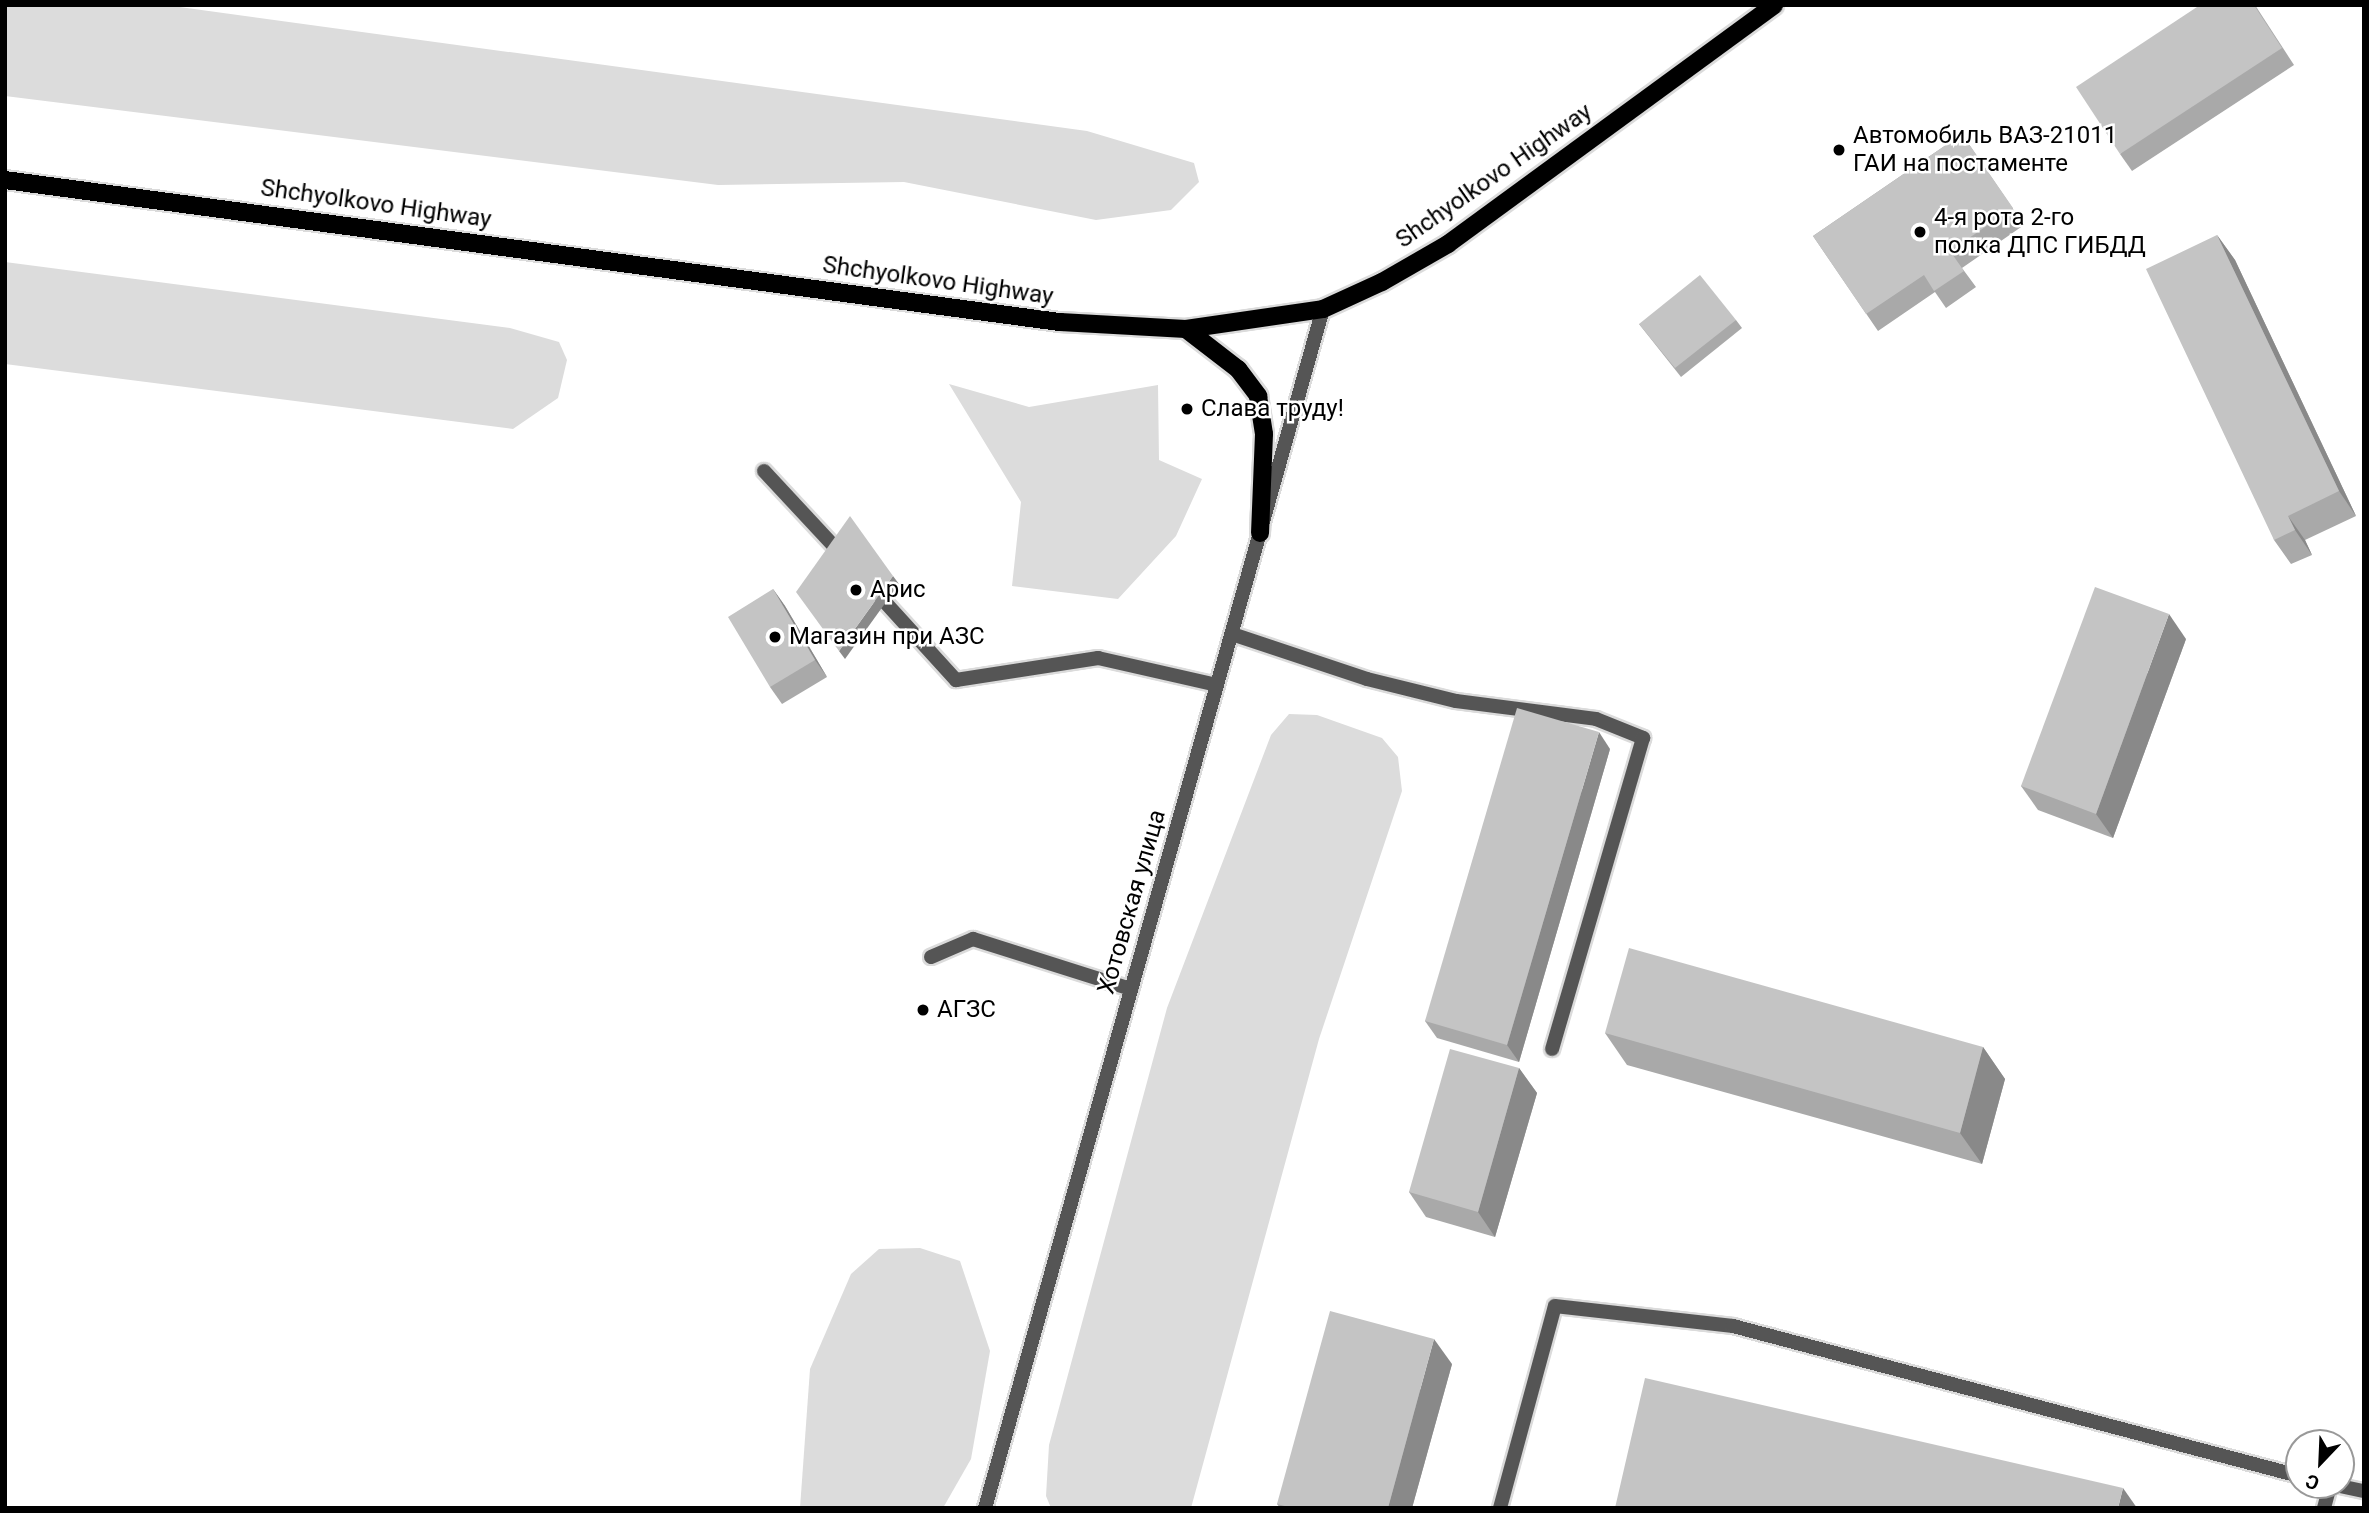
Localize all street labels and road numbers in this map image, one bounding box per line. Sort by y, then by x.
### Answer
street label: Shchyolkovo Highway [1390,97,1598,255]
street label: Shchyolkovo Highway [259,174,493,234]
street label: Shchyolkovo Highway [821,251,1055,311]
street label: Хотовская улица [1092,807,1172,997]

